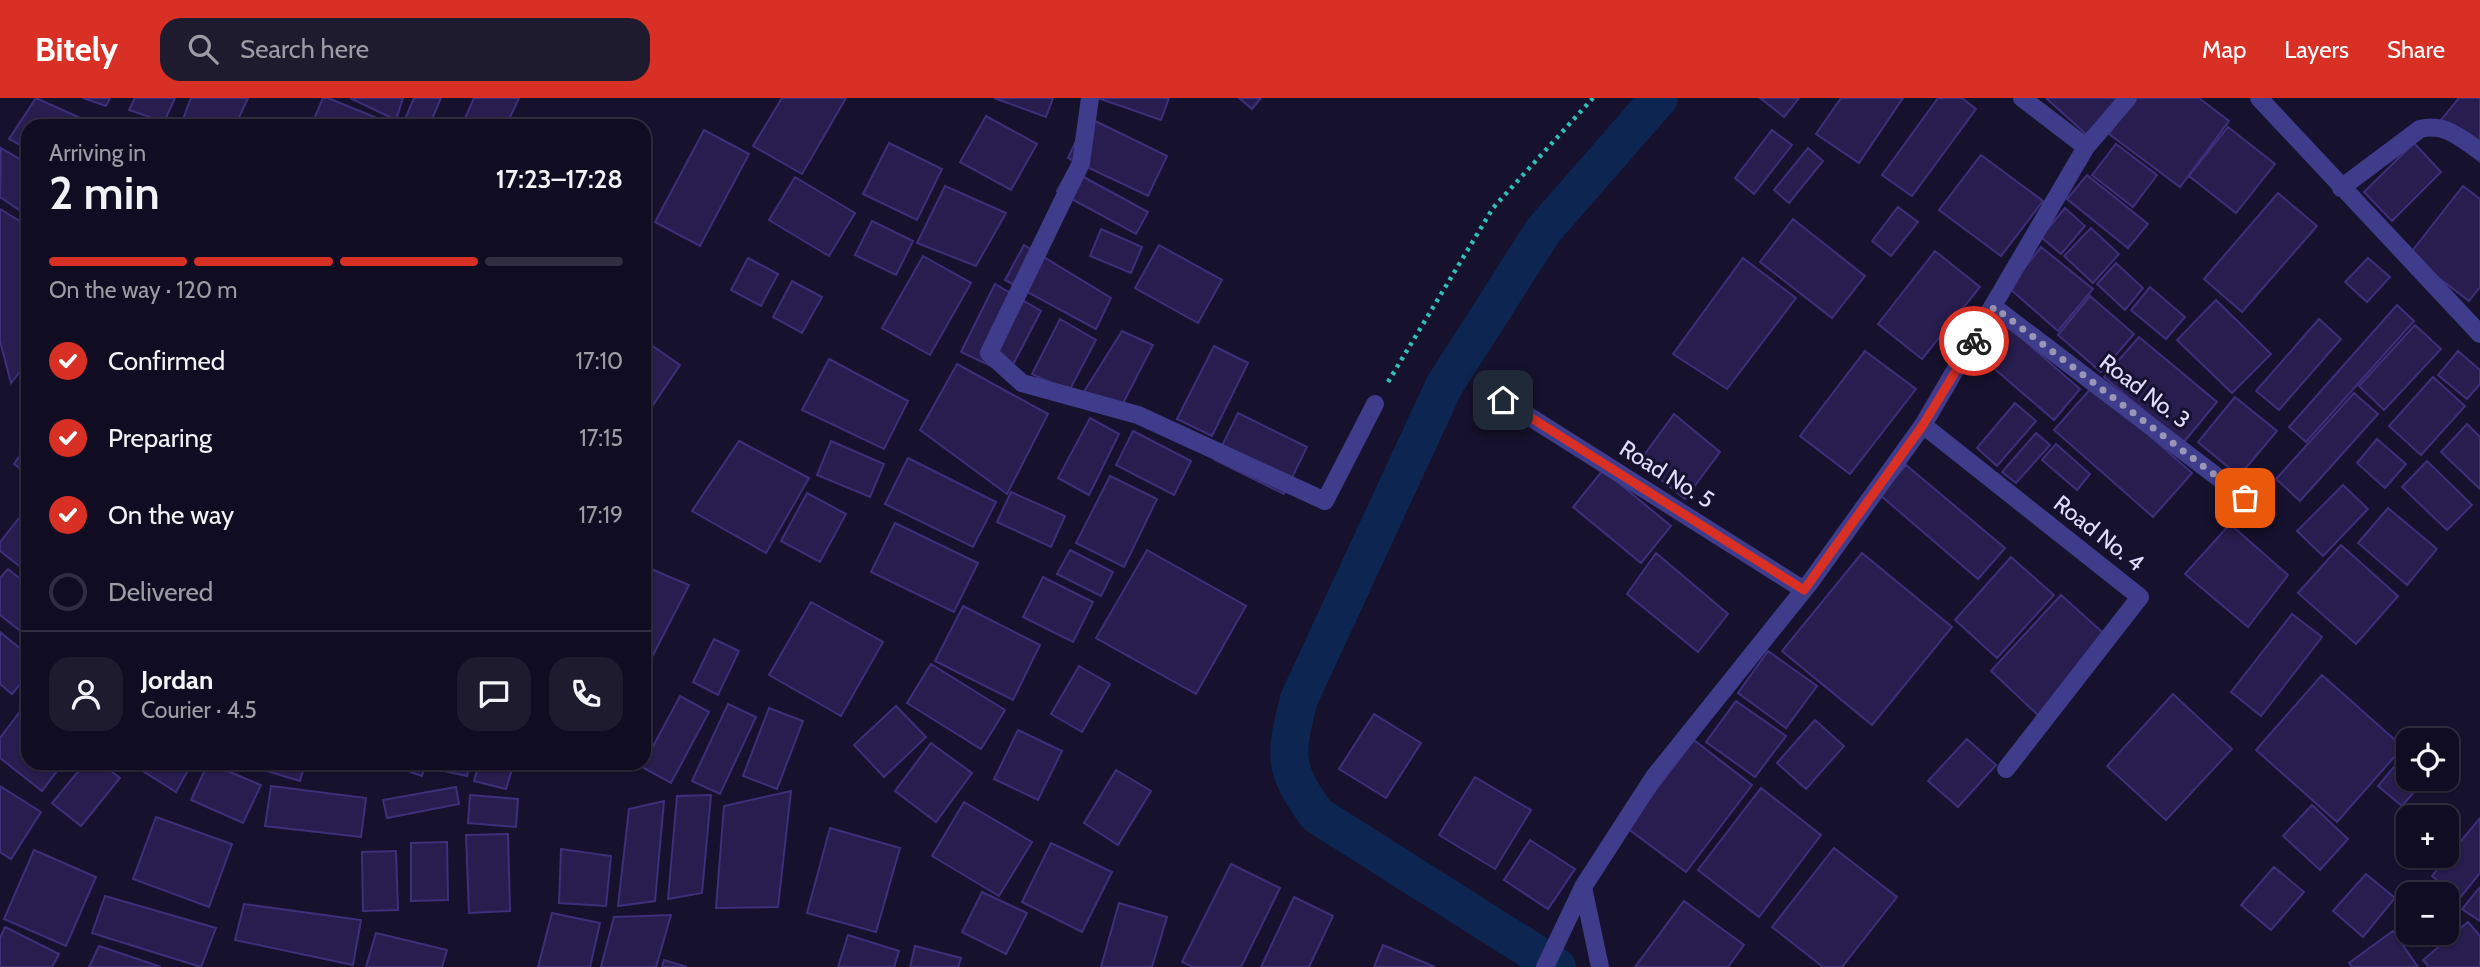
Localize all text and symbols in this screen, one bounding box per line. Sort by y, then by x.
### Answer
search box [160,18,650,81]
text: Bitely [35,29,118,69]
icon: search [184,30,222,68]
text: Search here [240,33,369,65]
text: Map [2202,35,2246,64]
text: Layers [2284,35,2349,64]
text: Share [2387,35,2445,64]
text: Arriving in [49,139,146,167]
text: 17:23–17:28 [496,163,623,195]
text: 2 min [49,165,160,221]
text: On the way · 120 m [49,276,237,304]
courier [1939,306,2009,376]
icon: bike [1955,322,1993,360]
icon: check [49,342,87,380]
text: Confirmed [108,345,225,377]
text: 17:10 [576,347,623,375]
street label: Road No. 3 [2094,348,2196,434]
pin [1473,370,1533,430]
icon: home [1484,381,1522,419]
icon: check [49,419,87,457]
text: Preparing [108,422,212,454]
text: 17:15 [579,424,623,452]
street label: Road No. 5 [1615,434,1719,514]
pin [2215,468,2275,528]
icon: bag [2226,479,2264,517]
street label: Road No. 4 [2048,489,2150,577]
icon: check [49,496,87,534]
text: On the way [108,499,234,531]
text: 17:19 [579,501,623,529]
text: Delivered [108,576,213,608]
button: person [49,657,123,731]
button: chat [457,657,531,731]
button: phone [549,657,623,731]
text: Jordan [141,664,213,696]
text: Courier · 4.5 [141,696,257,724]
map controls [2396,728,2459,945]
button: locate [2396,728,2459,791]
button: + [2396,805,2459,868]
button: − [2396,882,2459,945]

